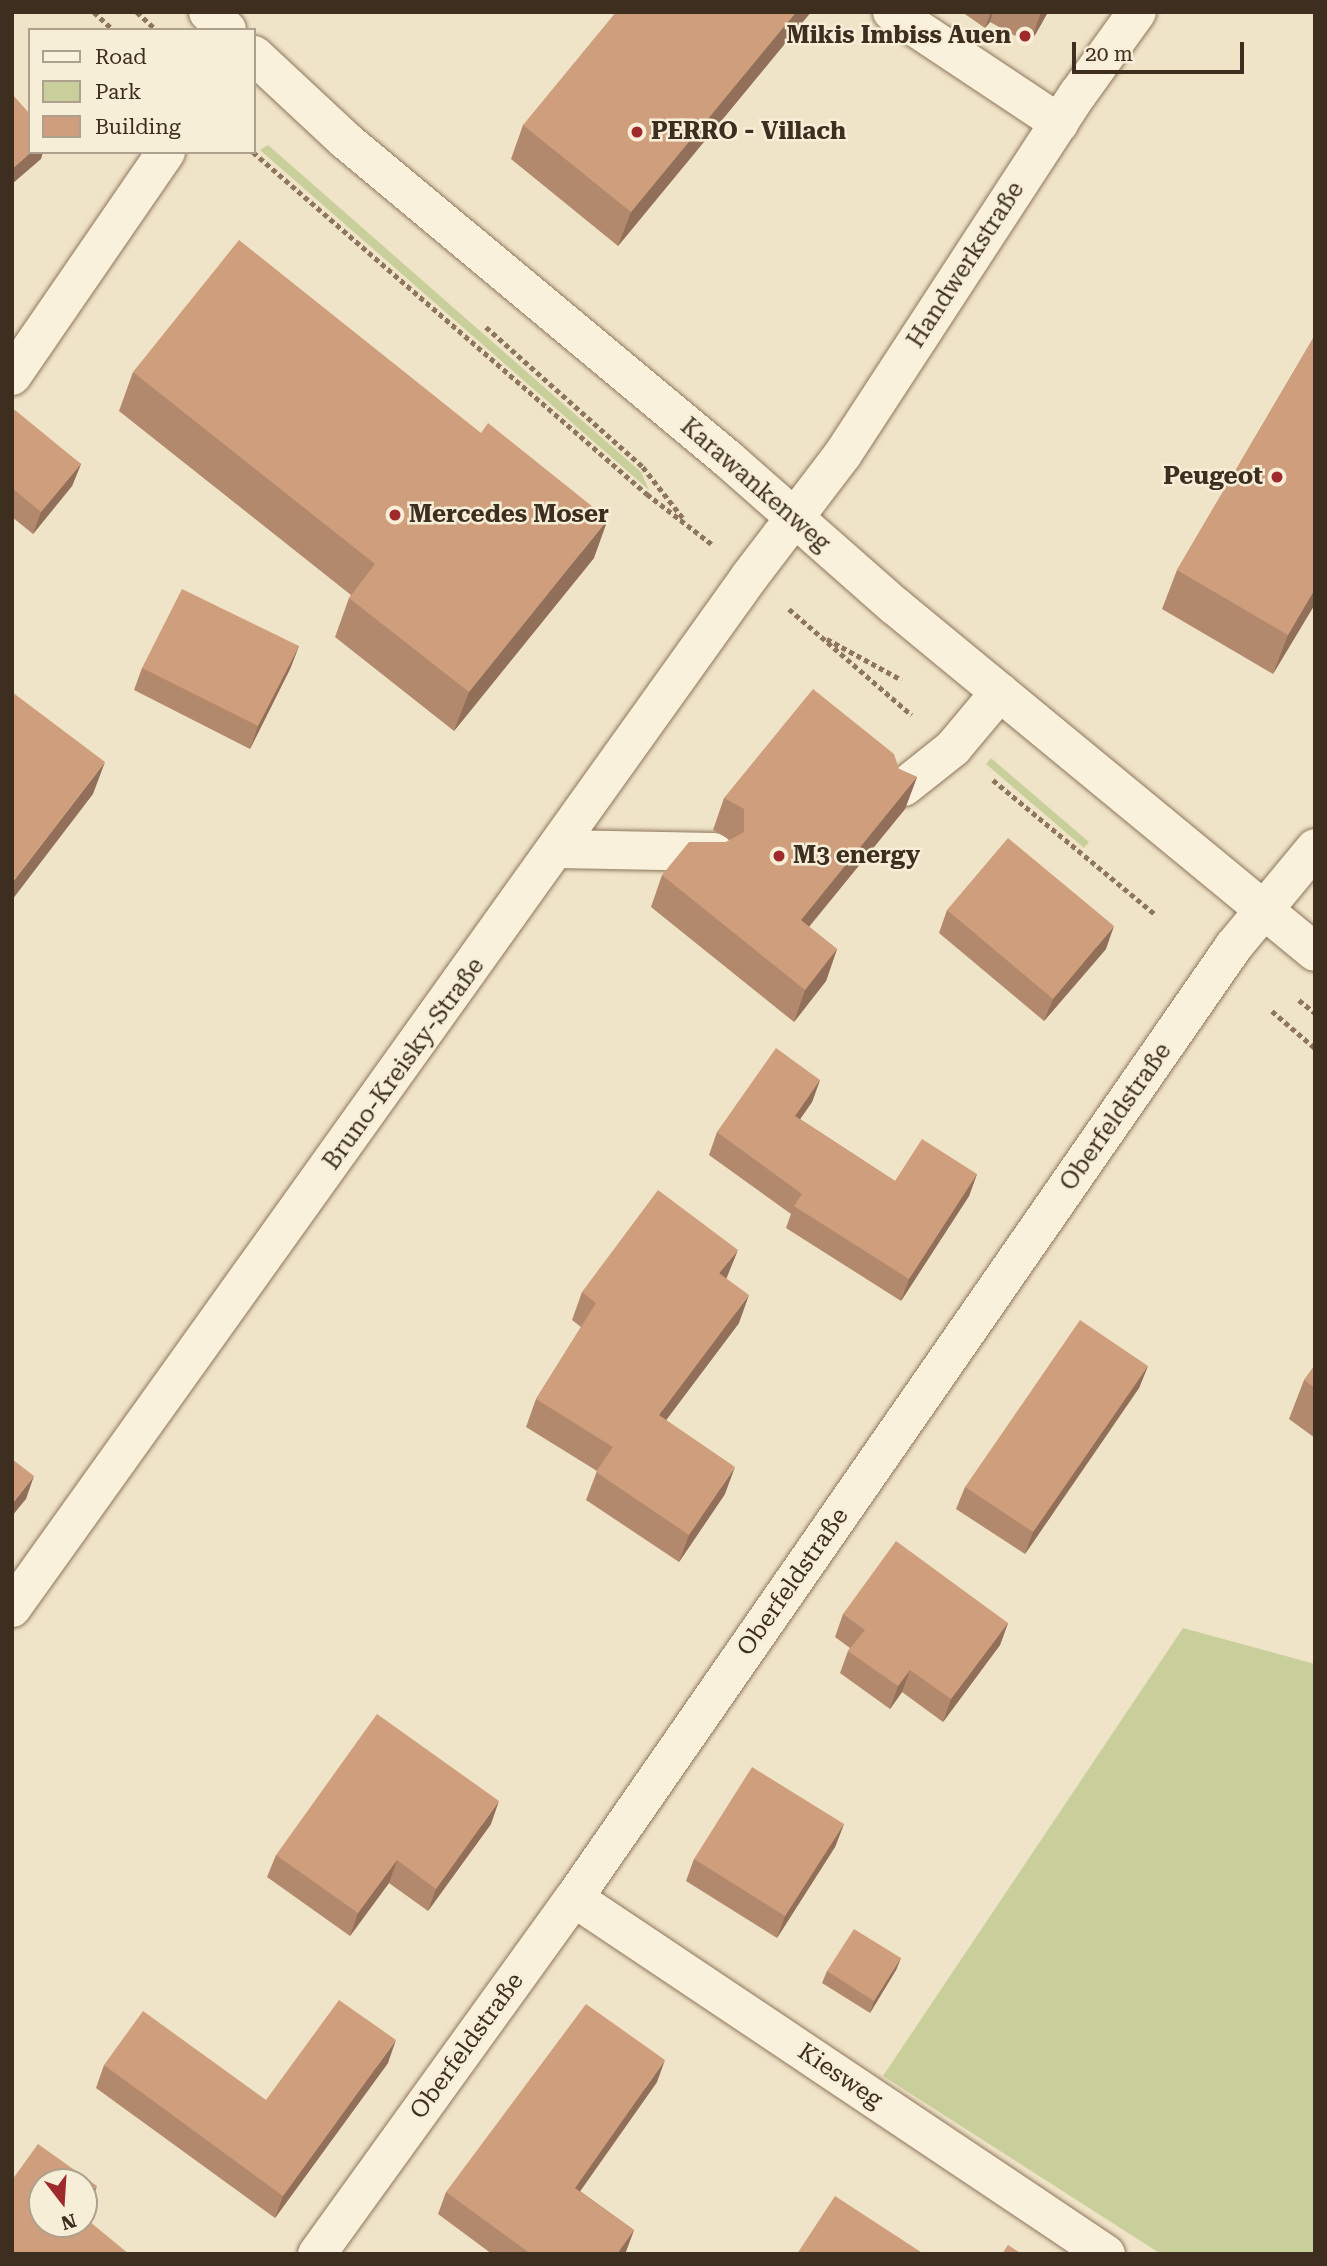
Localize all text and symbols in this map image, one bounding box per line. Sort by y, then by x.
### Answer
place label: Mikis Imbiss Auen [786,22,1011,50]
legend [28,28,256,154]
marker: Mikis Imbiss Auen [1017,28,1033,44]
scale bar [1075,28,1246,72]
text: 20 m [1085,42,1133,66]
text: Road [95,45,147,69]
text: Park [95,80,141,104]
text: Building [95,115,181,139]
place label: PERRO - Villach [651,118,846,146]
marker: PERRO - Villach [629,124,645,140]
street label: Handwerkstraße [902,177,1030,353]
street label: Karawankenweg [674,412,836,558]
place label: Peugeot [1163,463,1263,491]
marker: Peugeot [1269,469,1285,485]
place label: Mercedes Moser [409,501,609,529]
marker: Mercedes Moser [387,507,403,523]
place label: M3 energy [793,842,920,870]
marker: M3 energy [771,848,787,864]
street label: Bruno-Kreisky-Straße [317,952,491,1176]
street label: Oberfeldstraße [1054,1038,1178,1196]
street label: Oberfeldstraße [731,1503,855,1661]
street label: Oberfeldstraße [404,1967,530,2125]
street label: Kiesweg [792,2037,888,2115]
north arrow [28,2168,98,2238]
text: N [58,2209,79,2235]

